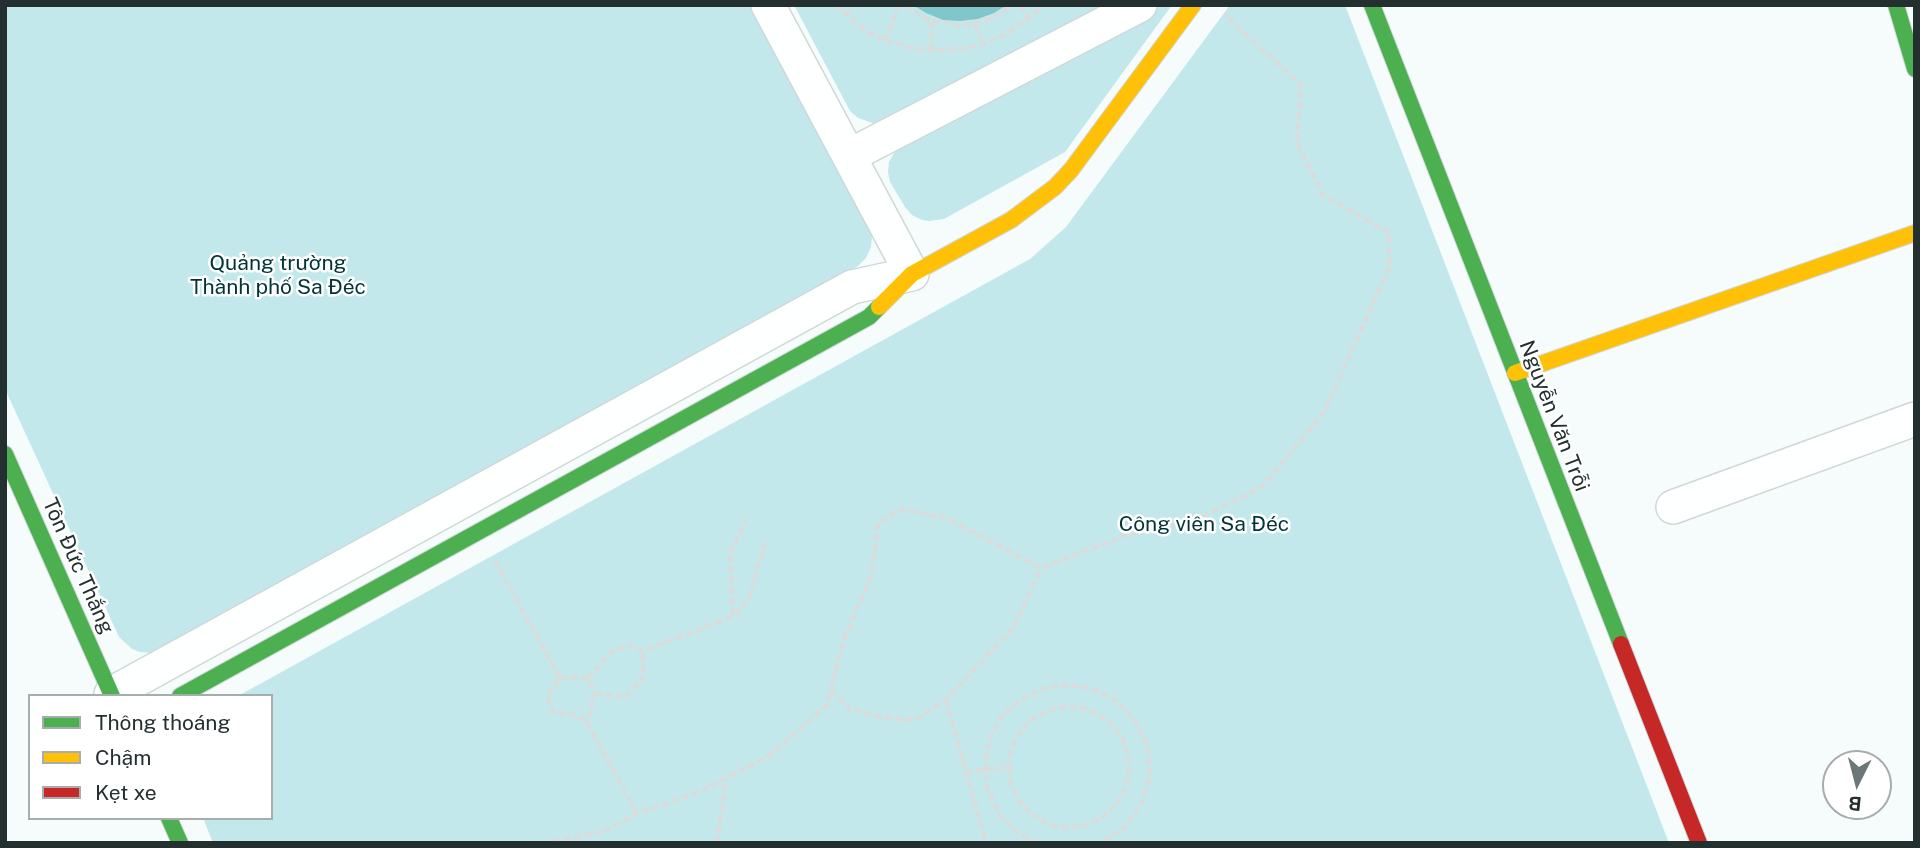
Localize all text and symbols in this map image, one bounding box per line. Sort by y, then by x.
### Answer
park label: Quảng trường Thành phố Sa Đéc [190,251,366,301]
street label: Nguyễn Văn Trỗi [1514,337,1594,495]
street label: Tôn Đức Thắng [37,494,119,638]
park label: Công viên Sa Đéc [1119,512,1289,538]
legend [28,694,273,820]
text: Thông thoáng [95,710,231,735]
text: Chậm [95,745,151,770]
north arrow [1822,750,1892,820]
text: Kẹt xe [95,780,157,805]
text: B [1847,792,1863,816]

